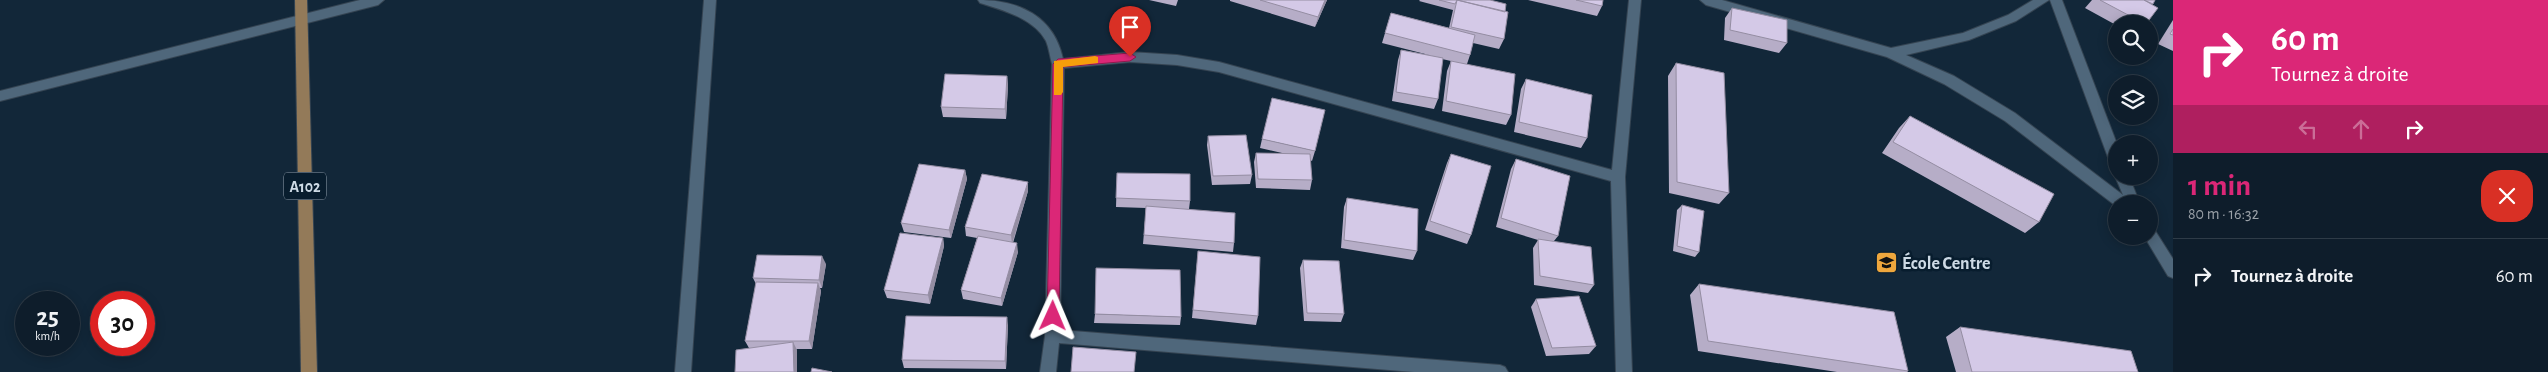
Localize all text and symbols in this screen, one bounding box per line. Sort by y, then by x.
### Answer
pin [1109,6,1151,57]
icon: arrive [1116,13,1144,41]
map controls [2108,15,2158,245]
button: search [2108,15,2158,65]
icon: right [2188,20,2253,85]
text: 60 m [2271,22,2340,57]
text: Tournez à droite [2271,63,2409,85]
button: layers [2108,75,2158,125]
icon: left [2294,115,2322,143]
icon: ahead [2347,115,2375,143]
icon: right [2400,115,2428,143]
button: + [2108,135,2158,185]
button: close [2481,170,2533,222]
text: 1 min [2188,171,2251,201]
road number: A102 [284,172,326,200]
button: − [2108,195,2158,245]
text: 80 m · 16:32 [2188,206,2259,222]
school or university icon: École Centre [1874,251,1898,275]
place label: École Centre [1902,252,1991,273]
icon: right [2188,262,2216,290]
text: Tournez à droite [2231,267,2353,286]
text: 60 m [2496,267,2533,286]
position arrow [1026,289,1078,341]
speed limit sign: 30 [90,291,155,356]
text: 25 [36,305,59,330]
text: km/h [35,330,60,342]

